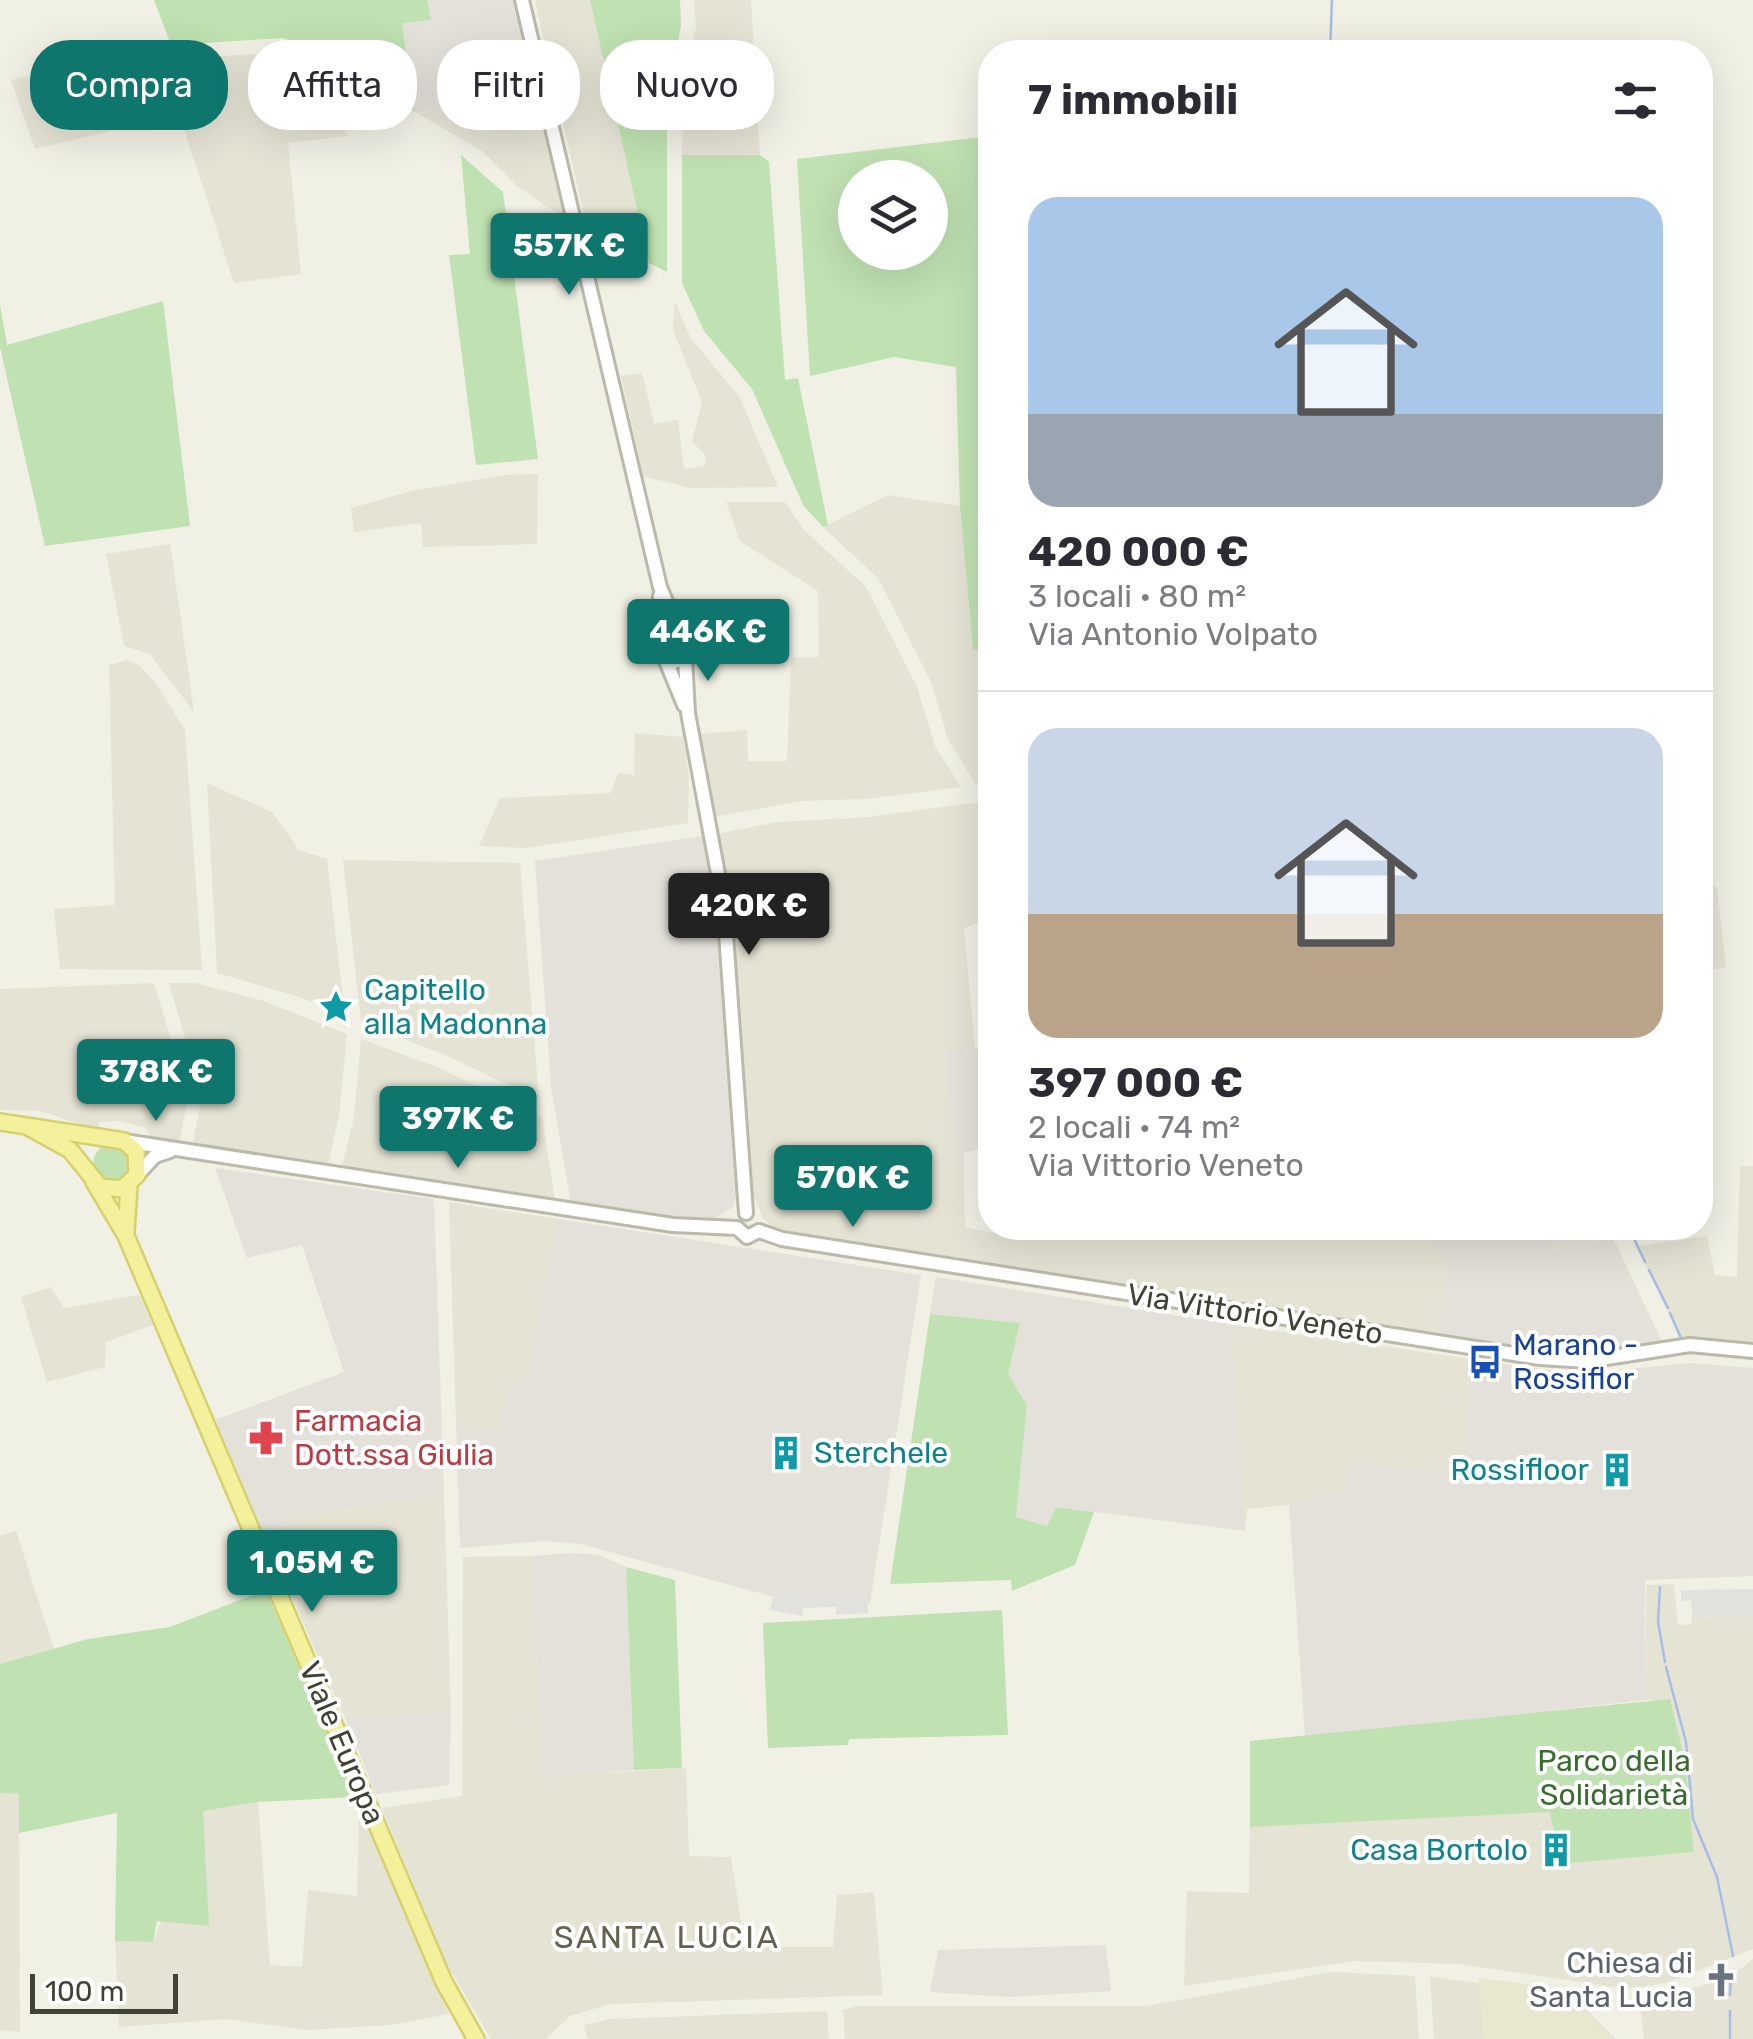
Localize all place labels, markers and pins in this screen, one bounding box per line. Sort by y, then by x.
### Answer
pin: 557K € [488,213,650,298]
pin: 446K € [627,599,789,684]
pin: 420K € [668,873,830,958]
place label: Capitello alla Madonna [364,972,547,1042]
place icon: Capitello alla Madonna [317,988,355,1026]
pin: 378K € [75,1039,237,1124]
pin: 397K € [377,1086,539,1171]
pin: 570K € [772,1145,934,1230]
place label: Marano - Rossiflor [1513,1327,1638,1397]
bus stop icon: Marano - Rossiflor [1466,1343,1504,1381]
place label: Farmacia Dott.ssa Giulia [294,1403,494,1473]
pharmacy icon: Farmacia Dott.ssa Giulia [247,1419,285,1457]
building icon: Sterchele [767,1434,805,1472]
place label: Sterchele [814,1435,948,1471]
building icon: Rossifloor [1598,1451,1636,1489]
place label: Rossifloor [1451,1452,1590,1488]
pin: 1.05M € [220,1530,404,1615]
building icon: Casa Bortolo [1537,1831,1575,1869]
place label: Casa Bortolo [1350,1832,1528,1868]
place label: Chiesa di Santa Lucia [1529,1945,1693,2015]
church icon: Chiesa di Santa Lucia [1702,1961,1740,1999]

